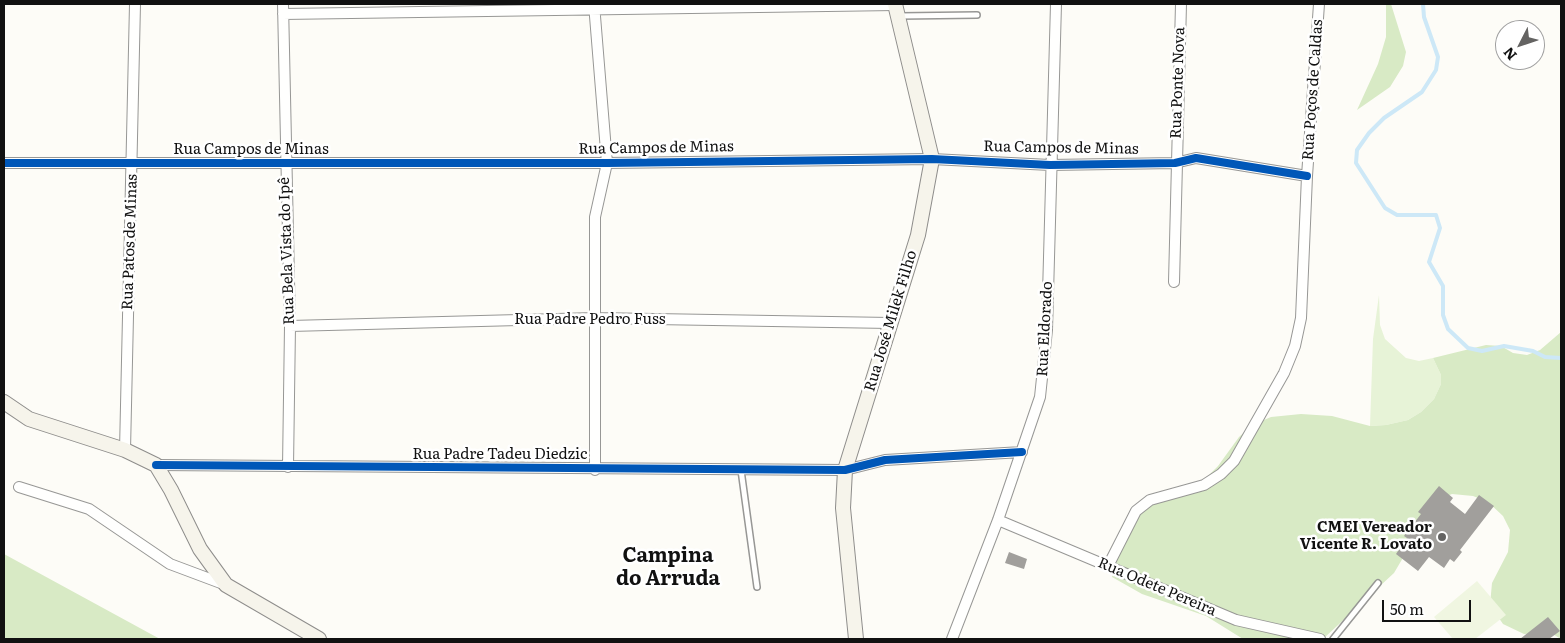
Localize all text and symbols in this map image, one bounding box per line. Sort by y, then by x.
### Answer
street label: Rua Poços de Caldas [1299,19,1327,161]
north arrow [1495,20,1545,70]
street label: Rua Ponte Nova [1167,27,1189,139]
text: N [1498,43,1521,65]
street label: Rua Campos de Minas [578,138,734,158]
street label: Rua Campos de Minas [983,138,1139,158]
street label: Rua Campos de Minas [173,141,329,159]
street label: Rua Patos de Minas [119,174,141,310]
street label: Rua Bela Vista do Ipê [275,177,299,325]
street label: Rua José Milek Filho [861,248,921,394]
street label: Rua Eldorado [1034,281,1056,377]
street label: Rua Padre Pedro Fuss [514,311,666,329]
street label: Rua Padre Tadeu Diedzic [412,446,588,464]
place label: CMEI Vereador Vicente R. Lovato [1300,519,1432,554]
marker: CMEI Vereador Vicente R. Lovato [1436,531,1448,543]
district label: Campina do Arruda [616,544,720,591]
street label: Rua Odete Pereira [1095,554,1219,620]
scale bar [1385,590,1474,622]
text: 50 m [1390,597,1424,620]

